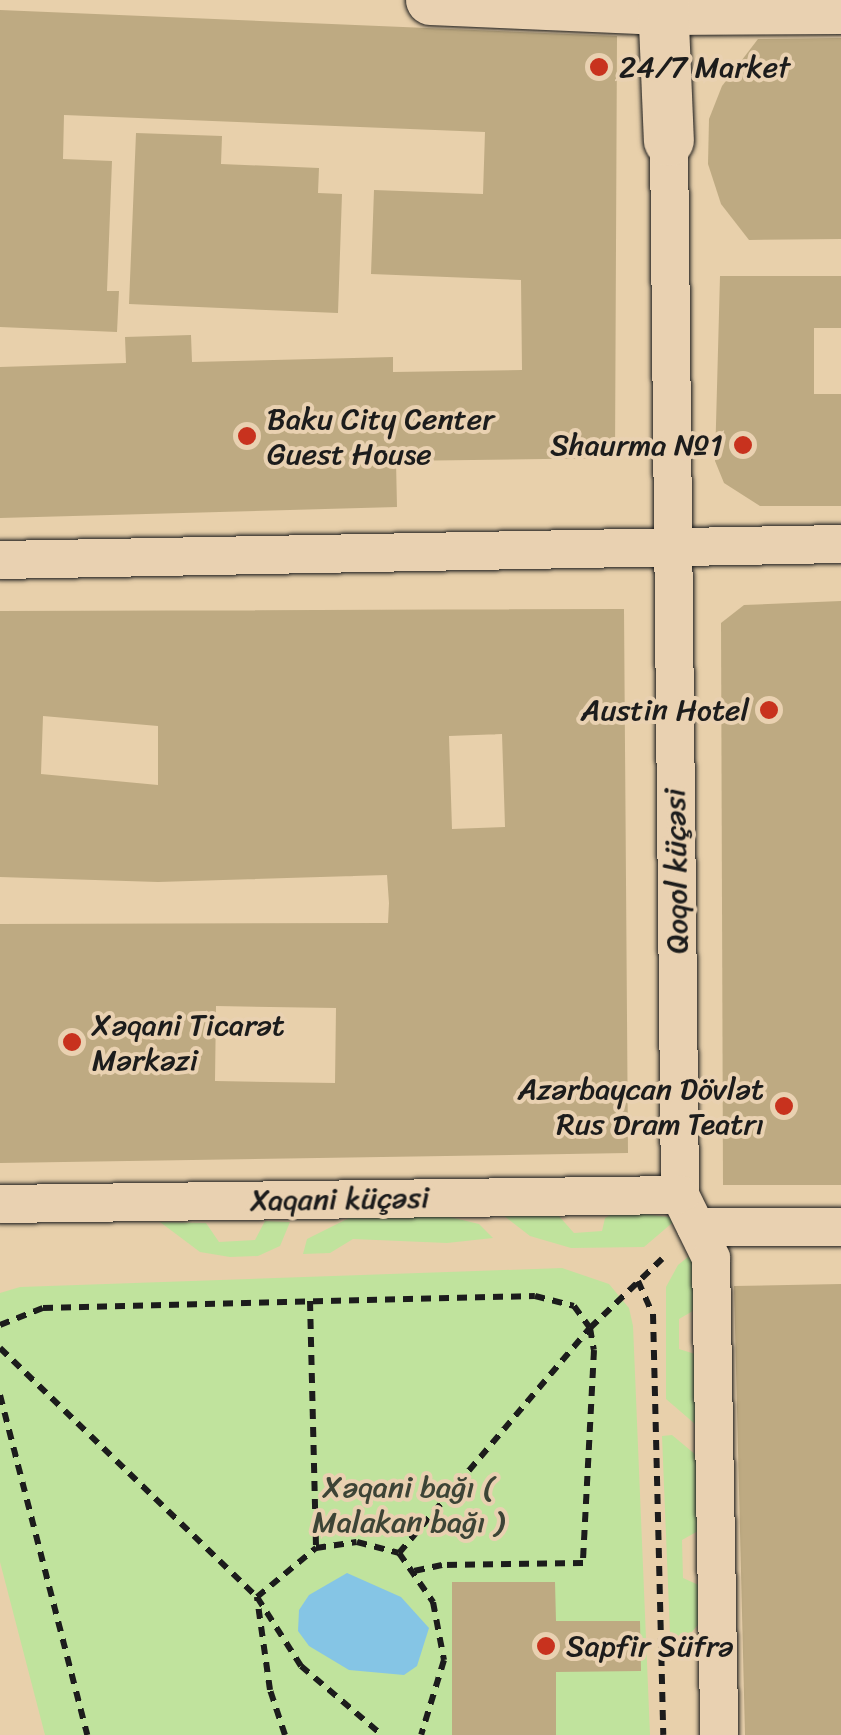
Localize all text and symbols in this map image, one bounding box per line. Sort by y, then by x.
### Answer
place label: 24/7 Market [619,49,790,85]
marker: 24/7 Market [588,56,610,78]
place label: Baku City Center Guest House [267,401,495,472]
marker: Baku City Center Guest House [236,425,258,447]
place label: Shaurma №1 [550,427,723,463]
marker: Shaurma №1 [732,434,754,456]
place label: Austin Hotel [580,692,749,728]
marker: Austin Hotel [758,699,780,721]
street label: Qoqol küçəsi [657,788,695,954]
place label: Xəqani Ticarət Mərkəzi [92,1007,285,1078]
marker: Xəqani Ticarət Mərkəzi [61,1031,83,1053]
place label: Azərbaycan Dövlət Rus Dram Teatrı [518,1071,764,1142]
marker: Azərbaycan Dövlət Rus Dram Teatrı [773,1095,795,1117]
street label: Xaqani küçəsi [250,1179,430,1219]
park label: Xəqani bağı ( Malakan bağı ) [312,1469,504,1540]
place label: Sapfir Süfrə [566,1628,734,1664]
marker: Sapfir Süfrə [535,1635,557,1657]

